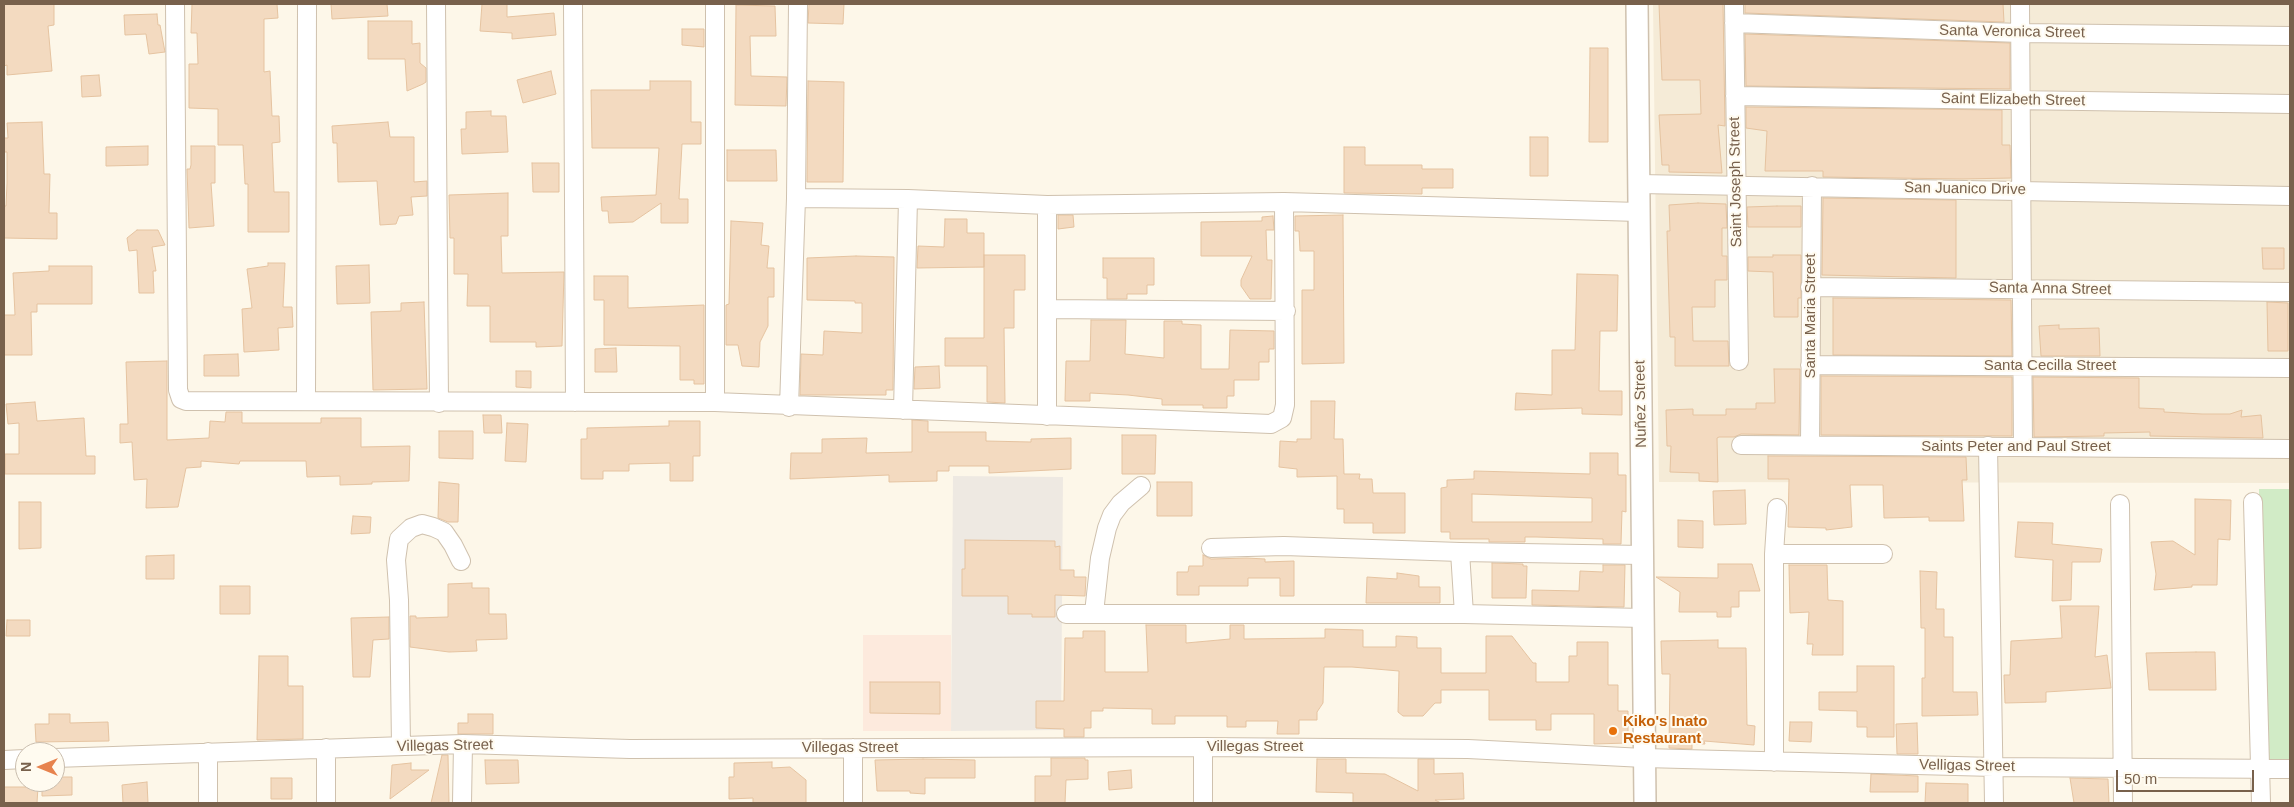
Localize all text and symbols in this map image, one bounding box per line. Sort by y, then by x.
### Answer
street label: Santa Veronica Street [1939,22,2085,42]
street label: Saint Elizabeth Street [1941,90,2085,110]
street label: Saint Joseph Street [1726,116,1746,248]
street label: San Juanico Drive [1904,179,2026,199]
street label: Santa Maria Street [1802,253,1820,379]
street label: Santa Anna Street [1989,279,2111,299]
street label: Santa Cecilla Street [1984,357,2116,375]
street label: Nuñez Street [1631,360,1651,448]
street label: Saints Peter and Paul Street [1921,438,2111,456]
place label: Kiko's Inato Restaurant [1623,713,1707,748]
marker: Kiko's Inato Restaurant [1607,725,1619,737]
street label: Villegas Street [397,736,493,756]
street label: Villegas Street [1207,738,1303,756]
street label: Villegas Street [802,739,898,757]
north arrow [15,742,65,792]
street label: Velligas Street [1919,756,2015,776]
scale bar [2119,760,2256,792]
text: N [18,762,34,772]
text: 50 m [2124,770,2157,787]

